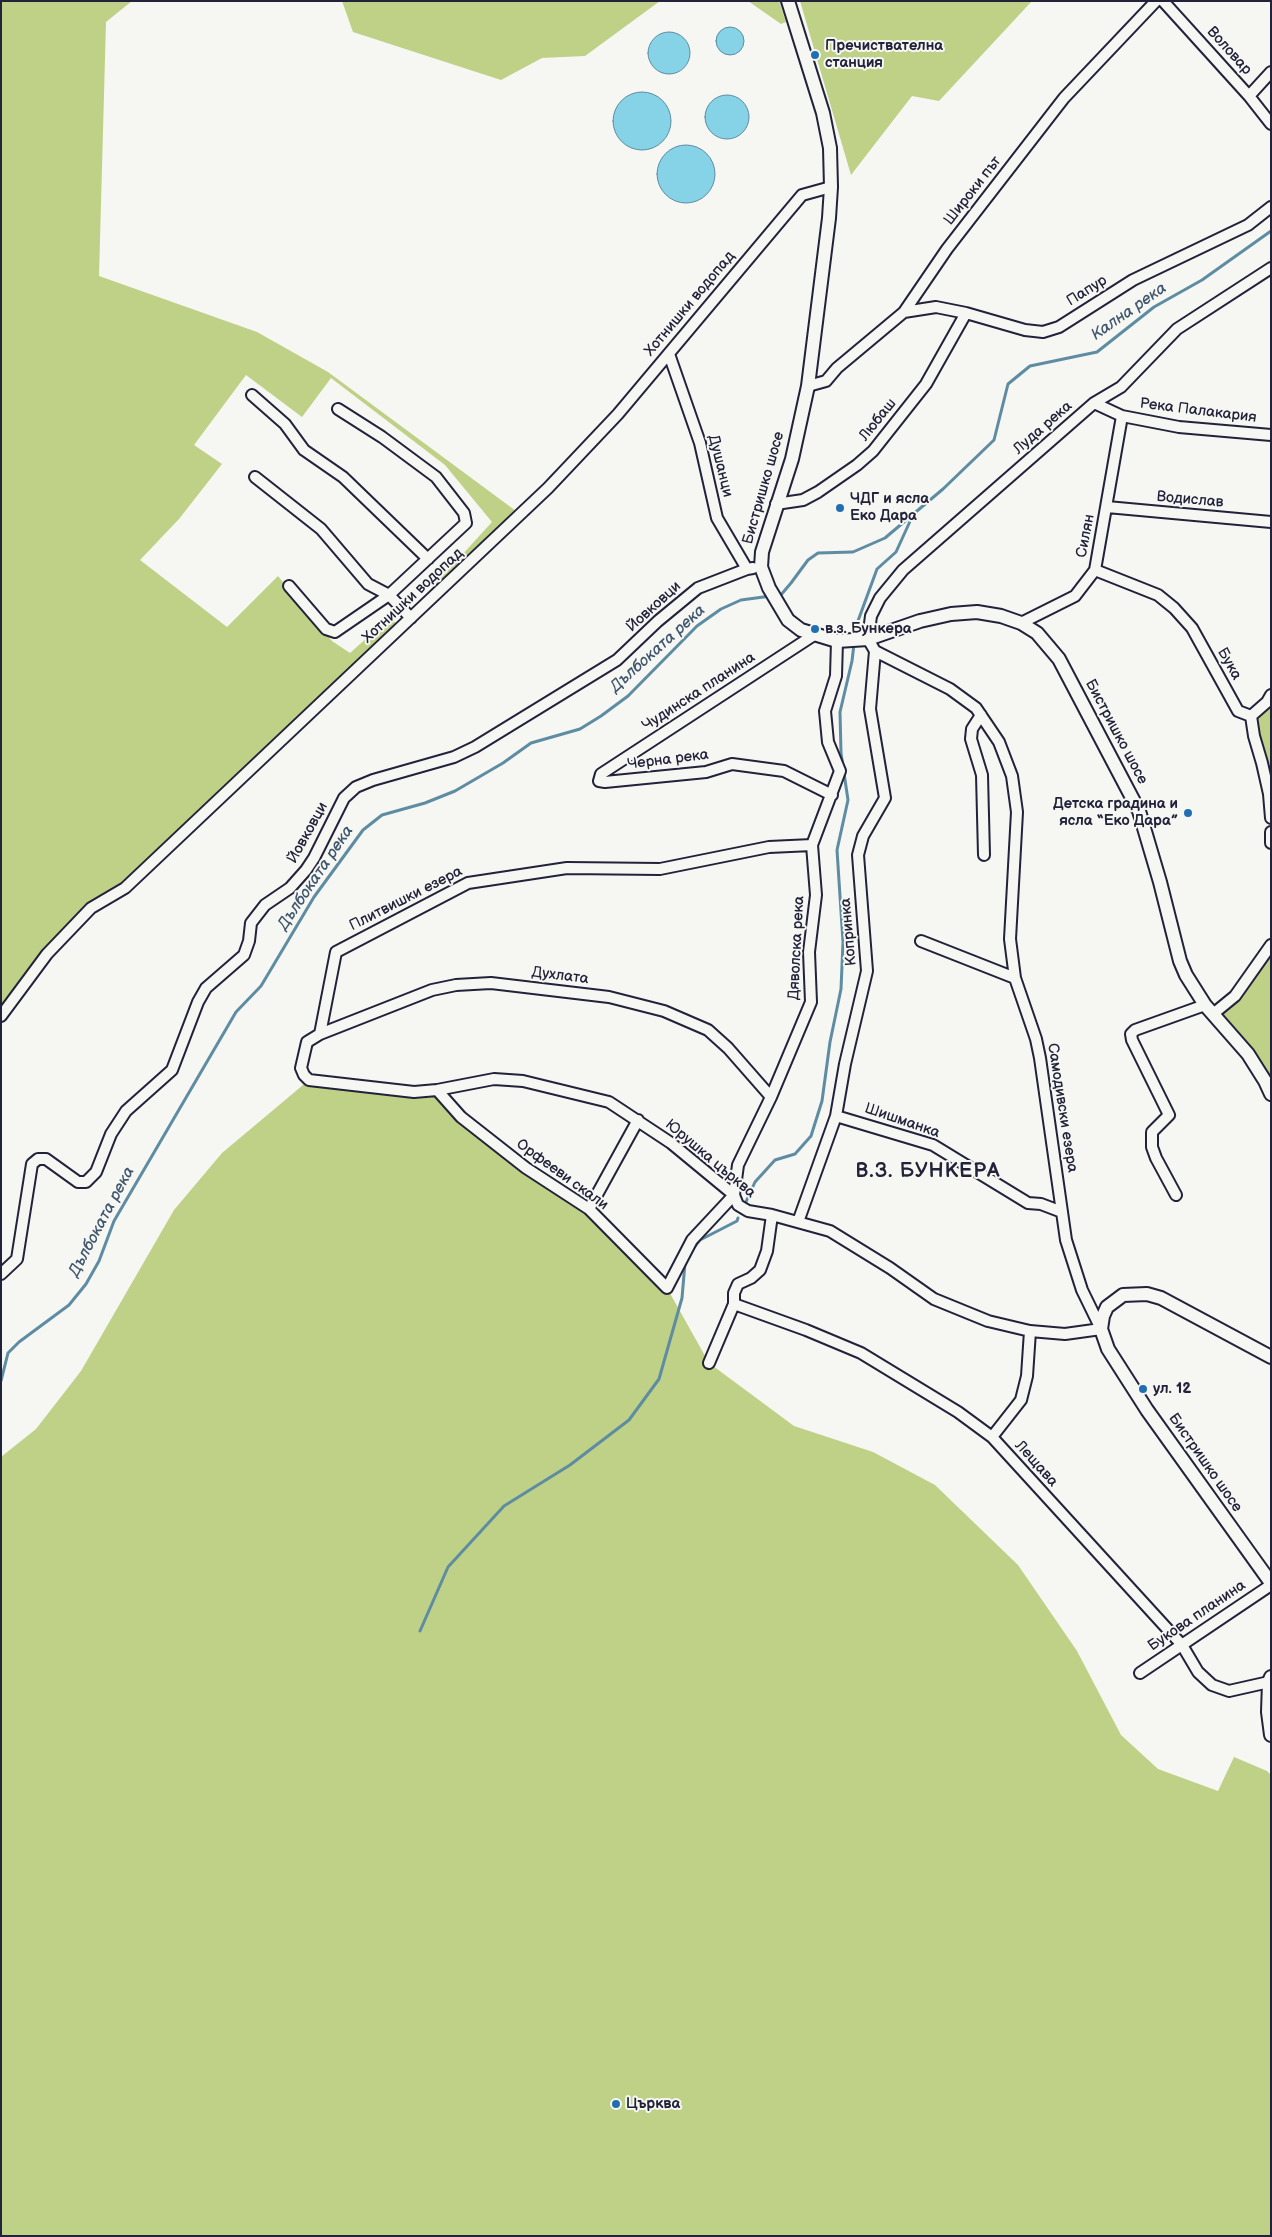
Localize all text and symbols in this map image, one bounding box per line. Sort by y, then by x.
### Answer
street label: Воловар [1203,23,1255,79]
place label: Пречиствателна станция [825,37,943,72]
marker: Пречиствателна станция [809,49,821,61]
street label: Широки път [941,153,1005,229]
street label: Хотнишки водопад [641,248,739,360]
street label: Папур [1064,272,1110,310]
water label: Кална река [1088,279,1170,345]
street label: Любаш [855,395,901,445]
street label: Река Палакария [1138,395,1258,427]
street label: Луда река [1010,398,1076,458]
street label: Бистришко шосе [739,430,789,546]
street label: Душанци [704,433,736,499]
street label: Водислав [1156,488,1224,512]
place label: ЧДГ и ясла Еко Дара [850,490,929,525]
marker: ЧДГ и ясла Еко Дара [834,502,846,514]
street label: Силян [1073,513,1099,559]
street label: Хотнишки водопад [359,545,467,647]
street label: Йовковци [623,578,685,636]
water label: Дълбоката река [606,601,710,697]
place label: в.з. Бункера [825,620,911,638]
marker: в.з. Бункера [809,623,821,635]
street label: Бука [1213,645,1245,683]
street label: Чудинска планина [639,649,759,735]
street label: Бистришко шосе [1081,676,1151,788]
street label: Черна река [626,746,710,774]
place label: Детска градина и ясла “Еко Дара” [1053,795,1178,830]
street label: Йовковци [284,799,332,867]
marker: Детска градина и ясла “Еко Дара” [1182,807,1194,819]
water label: Дълбоката река [274,822,358,934]
street label: Плитвишки езера [346,863,466,935]
street label: Дяволска река [785,895,809,1001]
street label: Копринка [837,897,861,967]
street label: Духлата [530,964,590,988]
street label: Самодивски езера [1043,1042,1081,1174]
street label: Шишманка [862,1100,942,1142]
street label: Юрушка църква [661,1116,759,1202]
street label: Орфееви скали [512,1136,612,1214]
district label: В.З. БУНКЕРА [854,1160,1002,1184]
water label: Дълбоката река [65,1164,139,1280]
place label: ул. 12 [1153,1380,1191,1398]
marker: ул. 12 [1137,1383,1149,1395]
street label: Бистришко шосе [1164,1410,1246,1516]
street label: Лещава [1011,1437,1061,1491]
street label: Букова планина [1145,1577,1249,1655]
place label: Църква [626,2095,680,2113]
marker: Църква [610,2098,622,2110]

